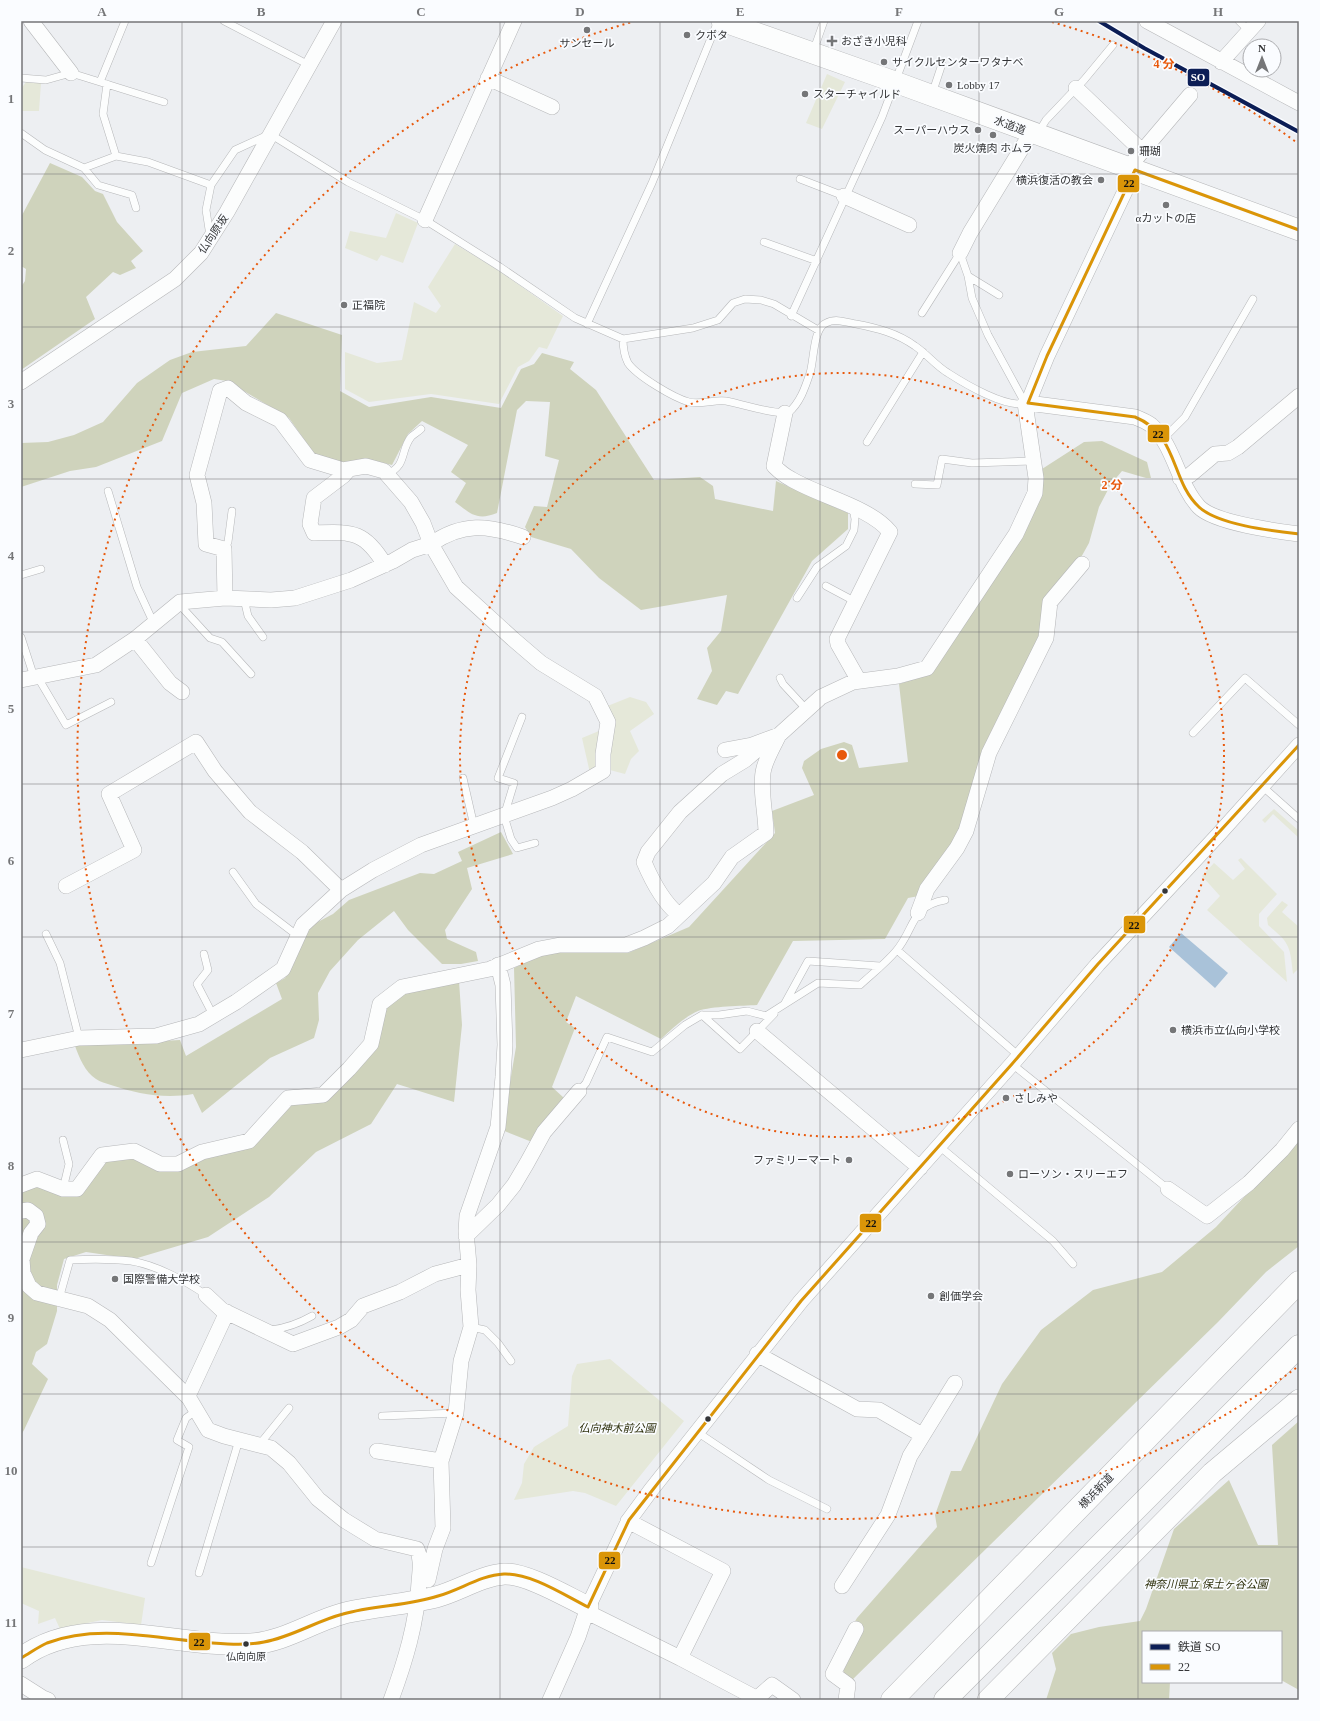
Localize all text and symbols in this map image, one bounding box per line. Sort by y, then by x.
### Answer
text: A [97,4,107,19]
text: B [257,4,266,19]
text: C [416,4,426,19]
text: D [575,4,585,19]
text: E [736,4,744,19]
text: F [895,4,903,19]
text: G [1054,4,1064,19]
text: H [1213,4,1223,19]
marker: サンセール [582,25,592,35]
place label: クボタ [695,29,728,41]
marker: クボタ [682,30,692,40]
marker: おざき小児科 [826,35,838,47]
place label: おざき小児科 [841,35,907,47]
place label: サンセール [560,37,615,49]
north arrow [1242,38,1282,78]
text: N [1258,42,1266,54]
place label: サイクルセンターワタナベ [892,56,1023,68]
marker: サイクルセンターワタナベ [879,57,889,67]
text: 4 分 [1153,57,1175,71]
line badge: SO [1187,68,1210,87]
text: SO [1191,71,1206,83]
place label: Lobby 17 [957,79,1000,91]
marker: Lobby 17 [944,80,954,90]
place label: スターチャイルド [813,88,901,100]
marker: スターチャイルド [800,89,810,99]
text: 1 [8,91,14,106]
street label: 水道道 [992,114,1028,136]
place label: スーパーハウス [893,124,970,136]
marker: スーパーハウス [973,125,983,135]
marker: 炭火焼肉 ホムラ [988,130,998,140]
place label: 炭火焼肉 ホムラ [953,142,1033,154]
place label: 珊瑚 [1139,145,1161,157]
marker: 珊瑚 [1126,146,1136,156]
place label: 横浜復活の教会 [1016,174,1093,186]
line badge: 22 [1117,174,1140,193]
marker: 横浜復活の教会 [1096,175,1106,185]
text: 22 [1124,177,1135,189]
marker: αカットの店 [1161,200,1171,210]
street label: 仏向原坂 [196,212,230,256]
place label: αカットの店 [1136,212,1196,224]
text: 2 [8,243,14,258]
place label: 正福院 [352,299,385,311]
marker: 正福院 [339,300,349,310]
text: 3 [8,396,15,411]
line badge: 22 [1147,424,1170,443]
text: 22 [1153,428,1164,440]
text: 2 分 [1101,478,1123,492]
text: 4 [8,548,15,563]
text: 5 [8,701,15,716]
centre of rings [835,748,849,762]
text: 6 [8,853,15,868]
unlabelled marker [1160,886,1170,896]
line badge: 22 [1123,915,1146,934]
text: 22 [1129,919,1140,931]
text: 7 [8,1006,15,1021]
place label: 横浜市立仏向小学校 [1181,1024,1280,1036]
marker: 横浜市立仏向小学校 [1168,1025,1178,1035]
place label: さしみや [1014,1092,1058,1104]
marker: さしみや [1001,1093,1011,1103]
place label: ファミリーマート [753,1154,841,1166]
marker: ファミリーマート [844,1155,854,1165]
text: 8 [8,1158,15,1173]
place label: ローソン・スリーエフ [1018,1168,1128,1180]
marker: ローソン・スリーエフ [1005,1169,1015,1179]
line badge: 22 [859,1213,882,1233]
text: 22 [866,1217,877,1229]
place label: 国際警備大学校 [123,1273,200,1285]
marker: 国際警備大学校 [110,1274,120,1284]
place label: 創価学会 [939,1290,983,1302]
marker: 創価学会 [926,1291,936,1301]
text: 9 [8,1310,15,1325]
unlabelled marker [703,1414,713,1424]
park label: 仏向神木前公園 [579,1422,657,1434]
text: 10 [5,1463,18,1478]
street label: 横浜新道 [1076,1471,1116,1511]
line badge: 22 [598,1551,621,1570]
text: 22 [605,1554,616,1566]
park label: 神奈川県立 保土ヶ谷公園 [1144,1578,1270,1590]
text: 11 [5,1615,17,1630]
legend [1142,1631,1282,1683]
line badge: 22 [188,1632,211,1651]
text: 22 [194,1636,205,1648]
marker: 仏向向原 [241,1639,251,1649]
text: 鉄道 SO [1178,1640,1221,1654]
place label: 仏向向原 [226,1651,266,1662]
text: 22 [1178,1660,1190,1674]

